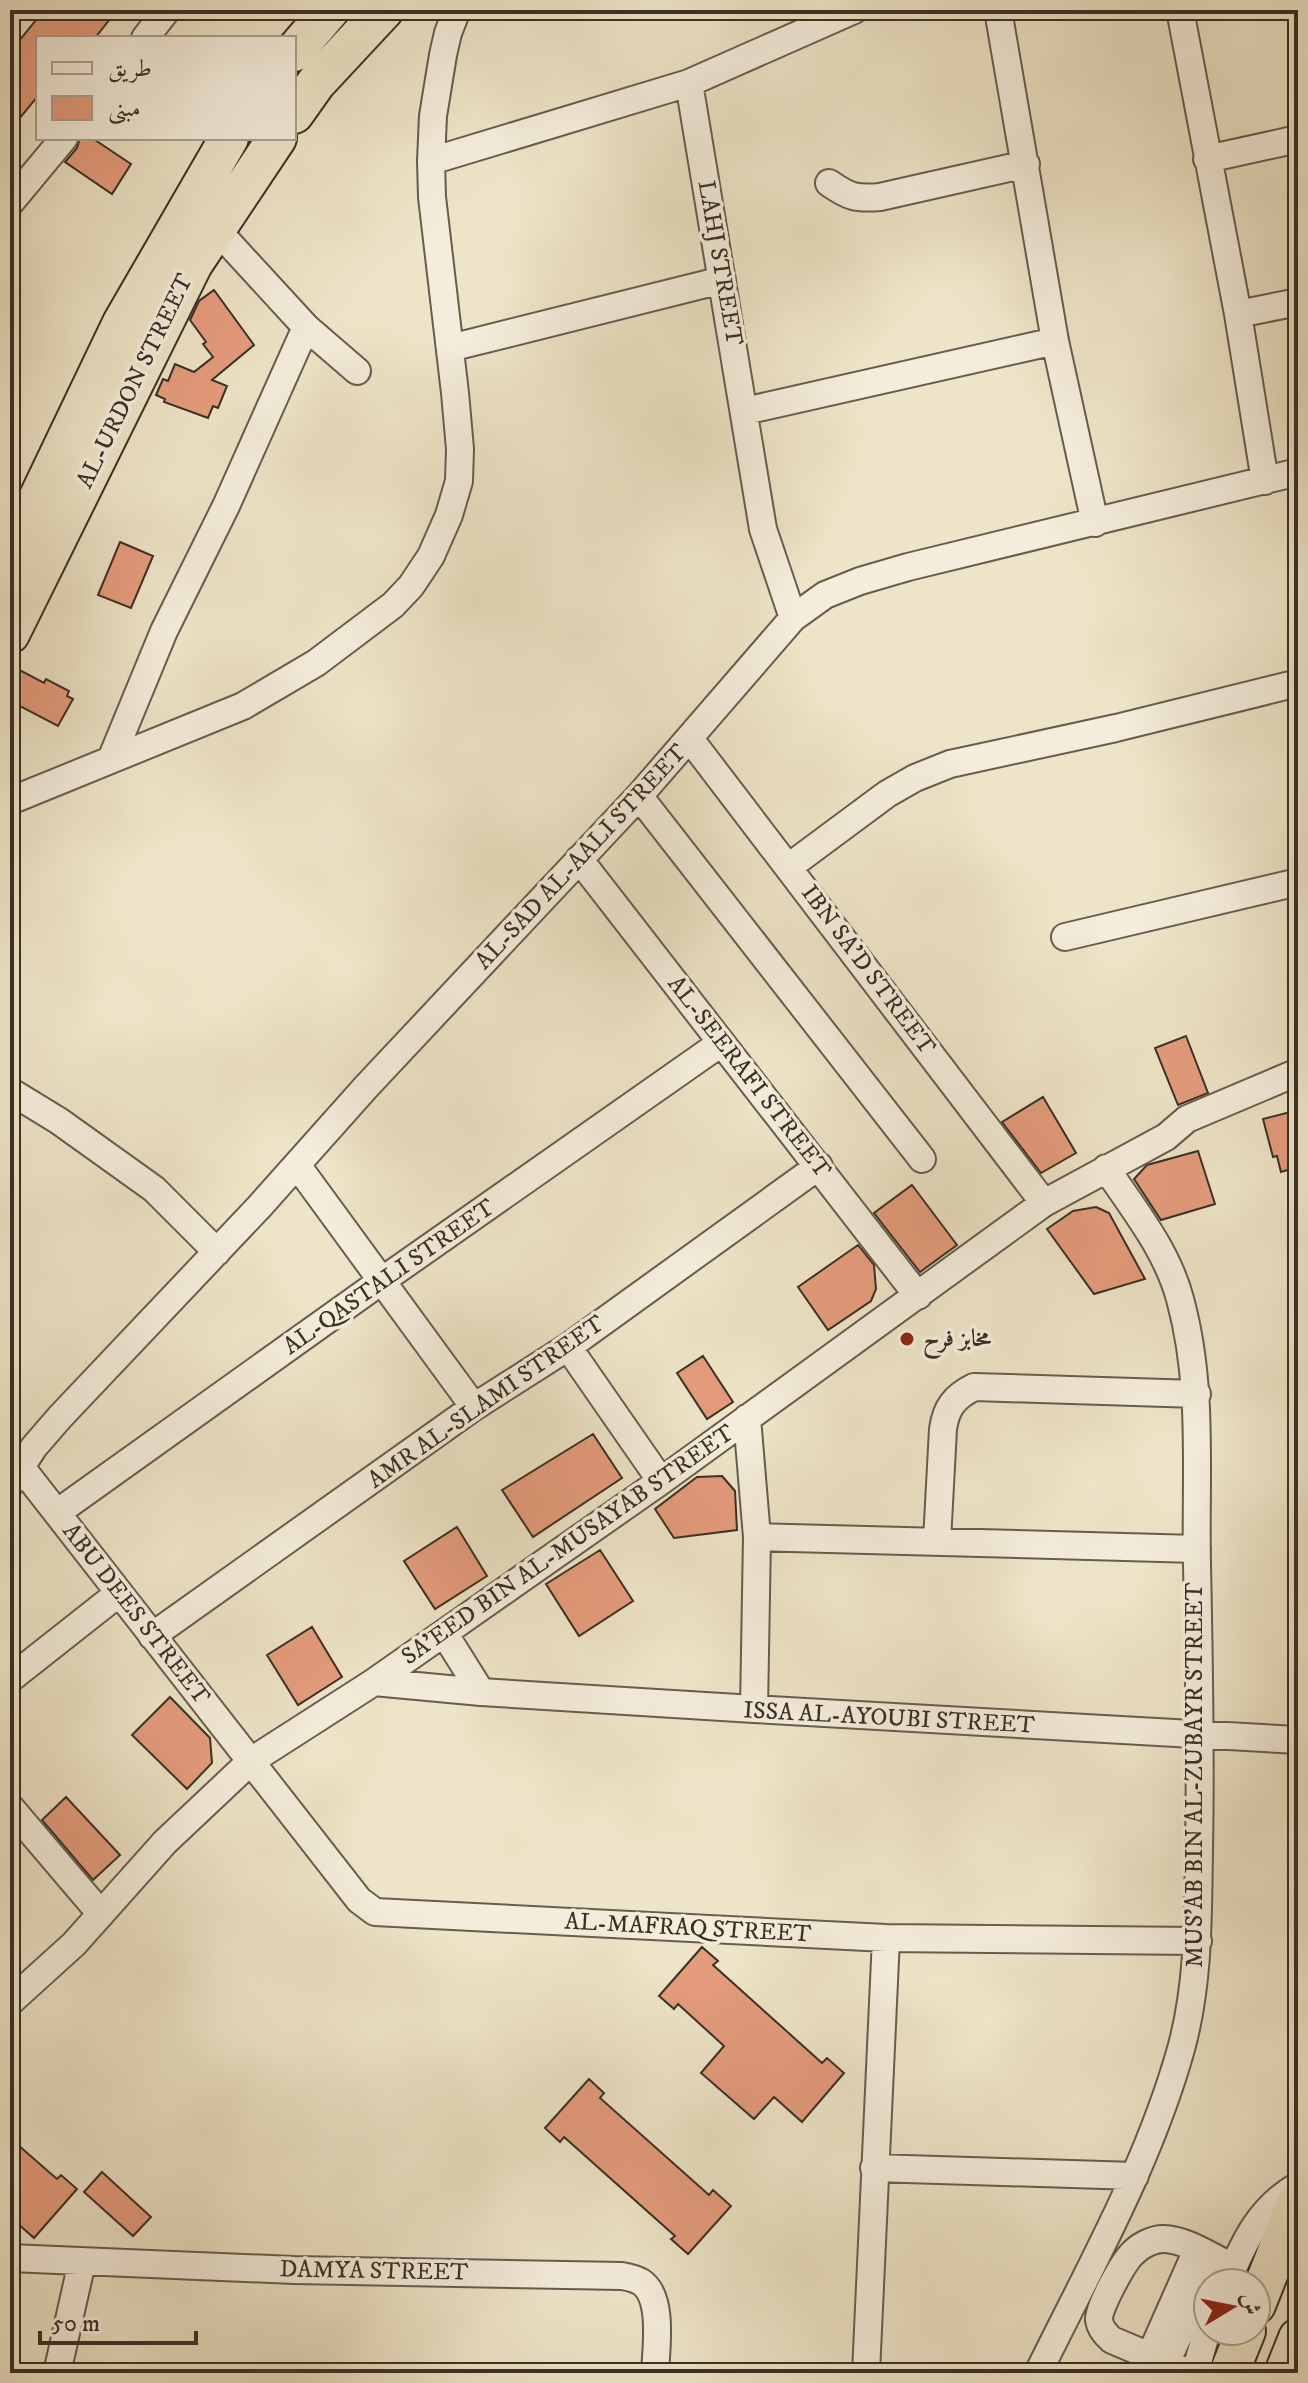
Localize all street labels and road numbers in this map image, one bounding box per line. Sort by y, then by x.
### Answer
street label: LAHJ STREET [691,178,749,348]
street label: AL-URDON STREET [70,269,200,493]
street label: AL-SAD AL-AALI STREET [469,738,693,976]
street label: IBN SA'D STREET [794,879,942,1061]
street label: AL-SEERAFI STREET [661,970,837,1184]
street label: AL-QASTALI STREET [277,1192,501,1362]
street label: AMR AL-SLAMI STREET [362,1309,610,1495]
street label: SA'EED BIN AL-MUSAYAB STREET [396,1418,740,1672]
street label: ABU DEES STREET [56,1517,216,1711]
street label: MUS'AB BIN AL-ZUBAYR STREET [1180,1582,1210,1968]
street label: ISSA AL-AYOUBI STREET [743,1695,1035,1741]
street label: AL-MAFRAQ STREET [564,1907,812,1949]
street label: DAMYA STREET [279,2254,469,2288]

